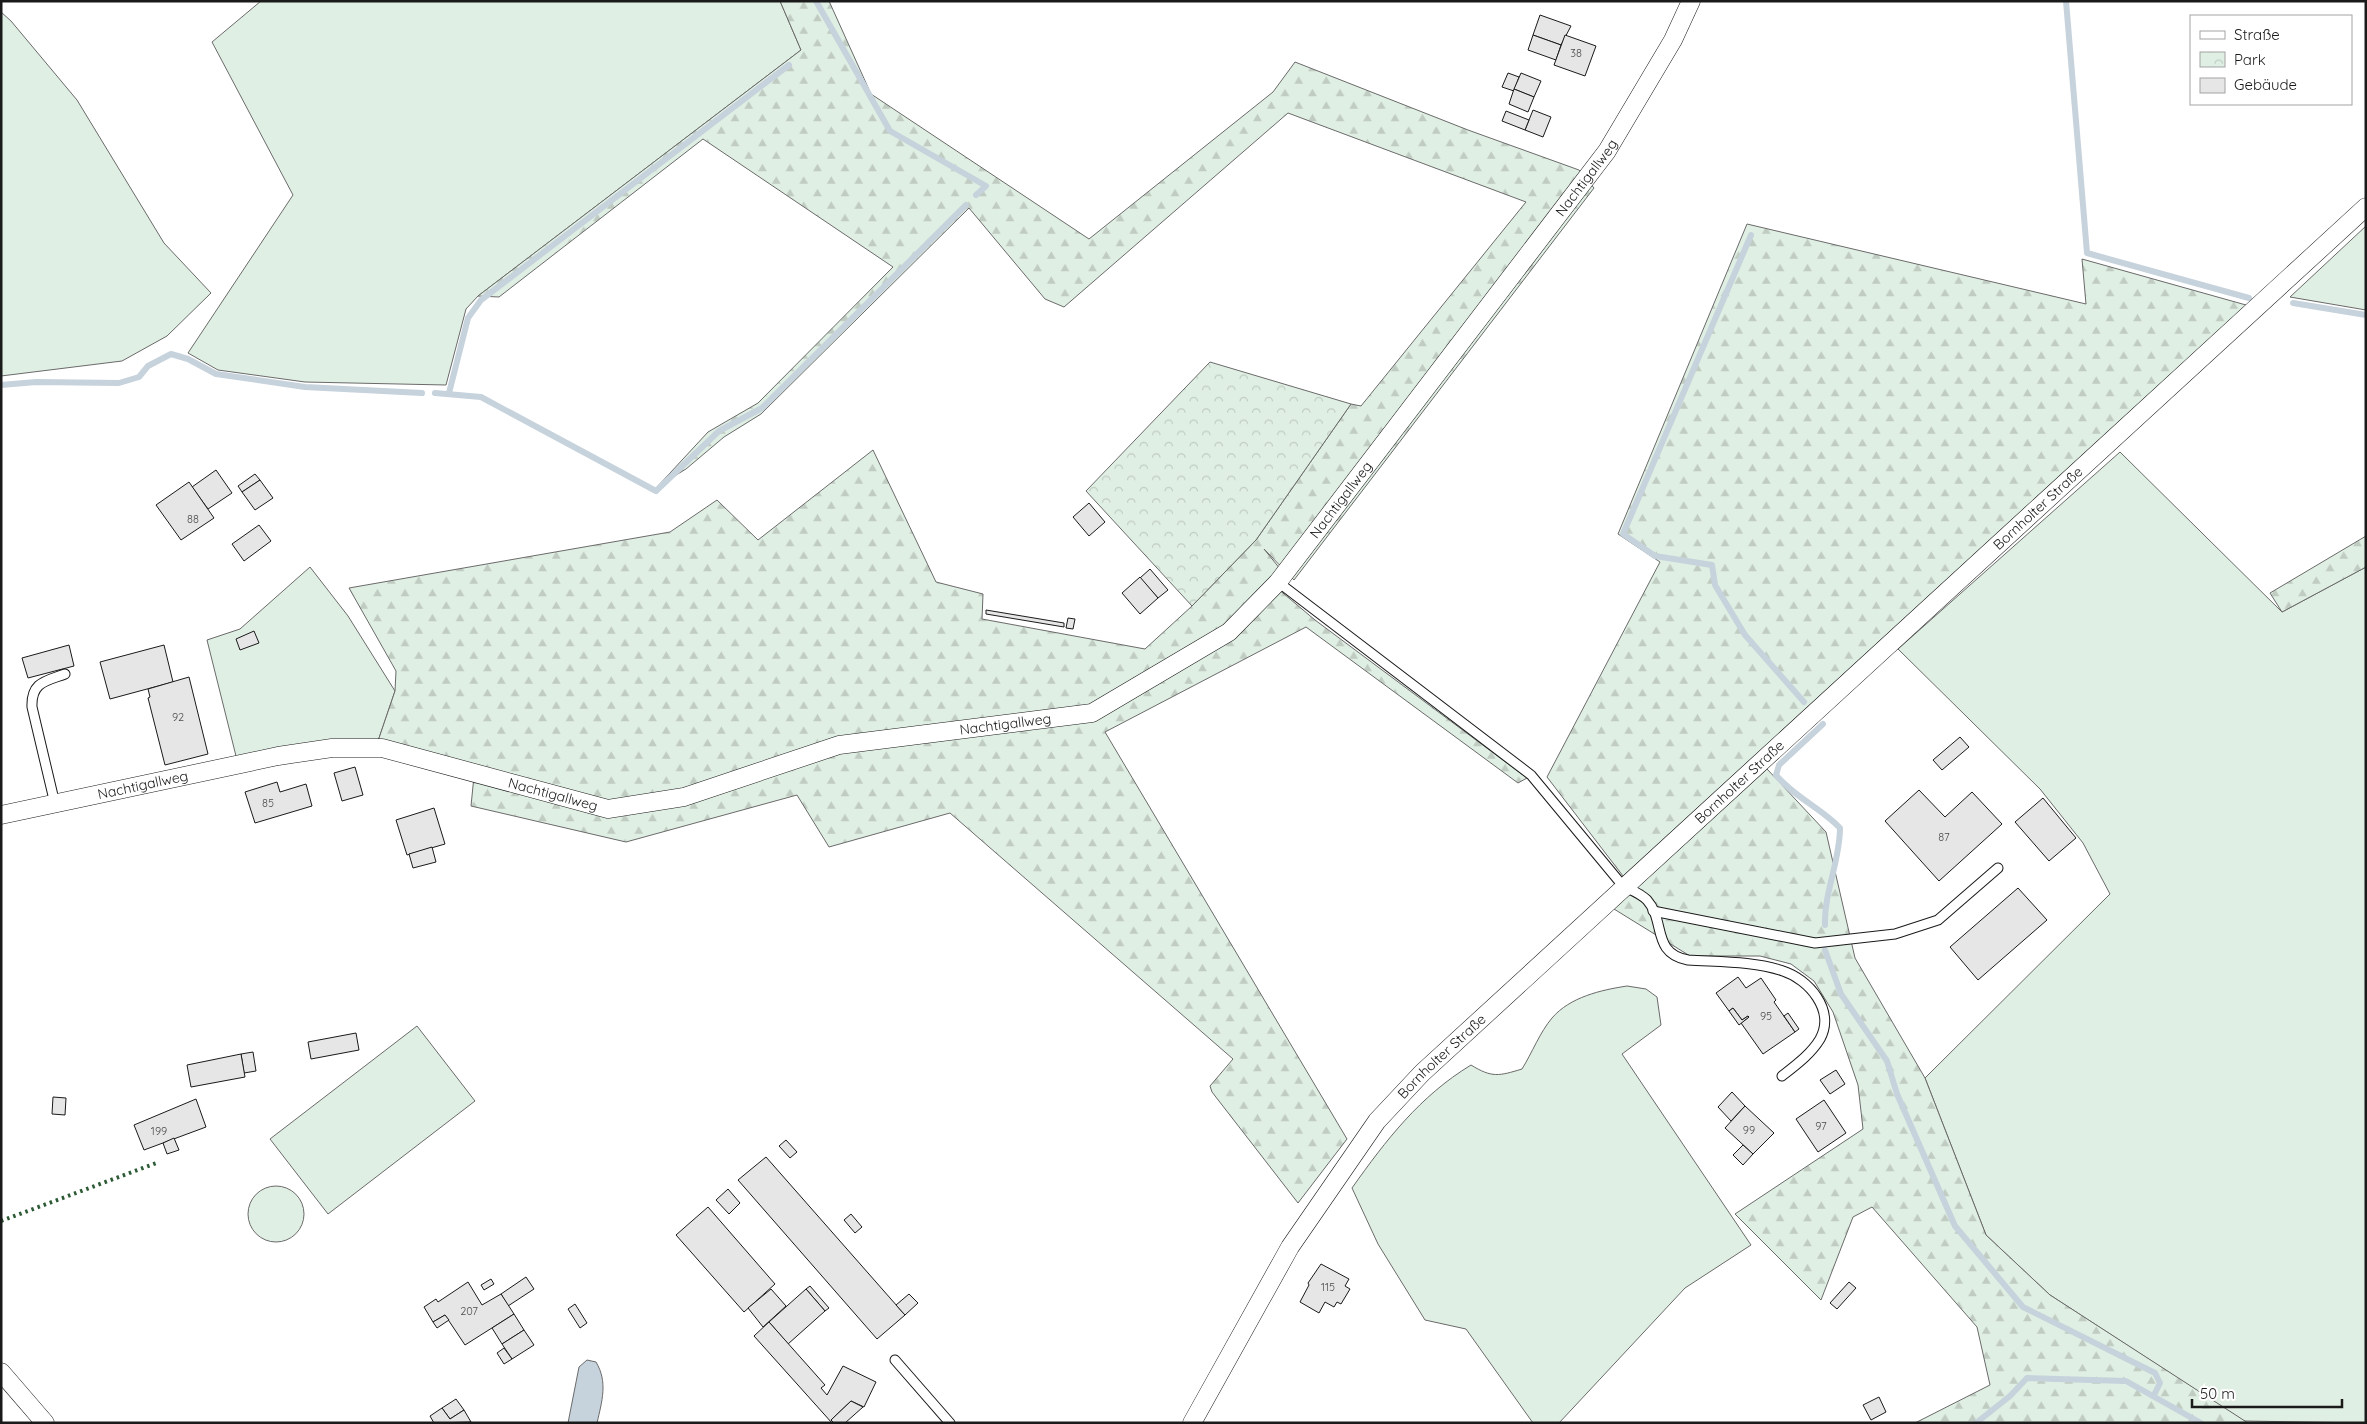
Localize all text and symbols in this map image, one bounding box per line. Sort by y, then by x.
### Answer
legend [2190,15,2352,105]
text: Straße [2234,25,2280,44]
house number: 38 [1570,46,1582,60]
text: Park [2234,50,2266,69]
text: Gebäude [2234,75,2297,94]
street label: Nachtigallweg [1551,136,1621,220]
street label: Nachtigallweg [1306,458,1376,542]
street label: Bornholter Straße [1989,462,2086,554]
house number: 88 [187,512,199,526]
street label: Nachtigallweg [958,709,1052,739]
house number: 92 [172,710,184,724]
street label: Bornholter Straße [1691,736,1788,827]
street label: Nachtigallweg [96,766,190,803]
street label: Nachtigallweg [506,773,600,815]
house number: 85 [262,796,274,810]
house number: 87 [1938,830,1950,844]
house number: 95 [1760,1009,1772,1023]
street label: Bornholter Straße [1394,1010,1490,1102]
house number: 97 [1815,1119,1827,1133]
house number: 99 [1743,1123,1755,1137]
house number: 199 [151,1124,167,1138]
house number: 115 [1321,1280,1335,1294]
house number: 207 [460,1304,478,1318]
scale bar [2192,1376,2342,1408]
text: 50 m [2200,1384,2235,1403]

